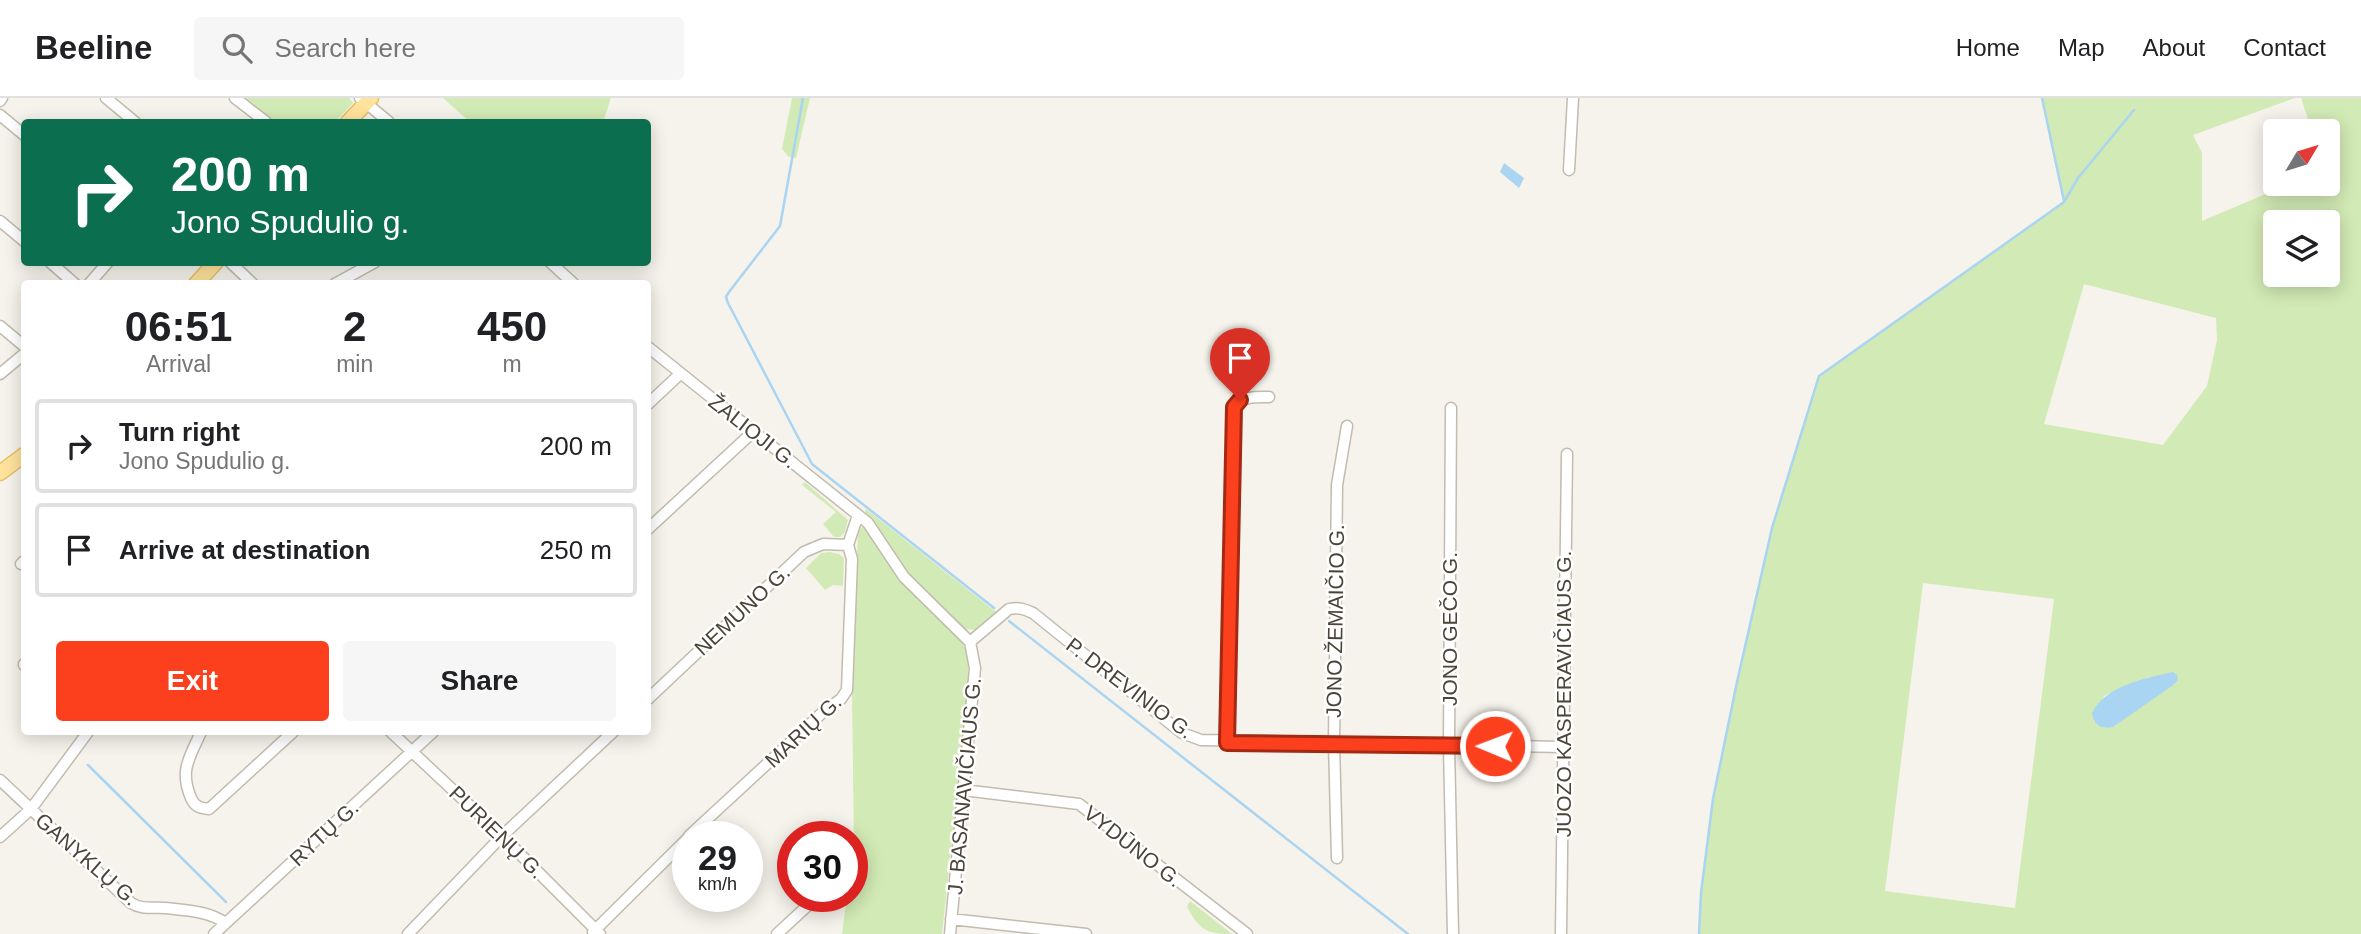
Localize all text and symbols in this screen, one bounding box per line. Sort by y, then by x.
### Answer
search box [194,17,684,80]
text: Beeline [35,29,152,66]
icon: search [218,29,256,67]
text: Search here [274,33,416,63]
text: Home [1956,34,2020,61]
text: Map [2058,34,2105,61]
text: About [2143,34,2205,61]
text: Contact [2243,34,2326,61]
north arrow [2263,119,2340,196]
map controls [2263,119,2340,287]
icon: right [56,147,147,238]
text: 200 m [171,147,310,201]
text: Jono Spudulio g. [171,204,409,240]
button: layers [2263,210,2340,287]
text: 06:51 [125,303,232,350]
text: 2 [343,303,366,350]
text: 450 [477,303,547,350]
pin [1210,328,1270,400]
icon: arrive [1221,339,1259,377]
text: Arrival [146,351,211,377]
text: min [336,351,373,377]
text: m [503,351,522,377]
street label: ŽALIOJI G. [705,390,801,472]
text: Turn right [119,417,240,447]
icon: right [60,427,98,465]
text: 200 m [540,431,612,461]
text: Jono Spudulio g. [119,448,290,474]
street label: JONO ŽEMAIČIO G. [1322,524,1348,718]
icon: arrive [60,531,98,569]
text: Arrive at destination [119,535,370,565]
text: 250 m [540,535,612,565]
street label: JUOZO KASPERAVIČIAUS G. [1552,551,1575,837]
street label: JONO GEČO G. [1438,552,1461,706]
street label: NEMUNO G. [690,560,794,660]
street label: P. DREVINIO G. [1062,633,1198,743]
button: Exit [56,641,329,721]
button: Share [343,641,616,721]
street label: J. BASANAVIČIAUS G. [943,676,985,896]
street label: MARIŲ G. [760,690,846,772]
position arrow [1458,709,1532,783]
street label: PURIENŲ G. [445,781,549,883]
street label: RYTŲ G. [285,796,363,870]
street label: VYDŪNO G. [1079,801,1187,891]
street label: GANYKLŲ G. [31,808,143,910]
speed limit sign: 30 [777,821,868,912]
text: 29 [698,838,737,877]
text: km/h [698,874,737,894]

